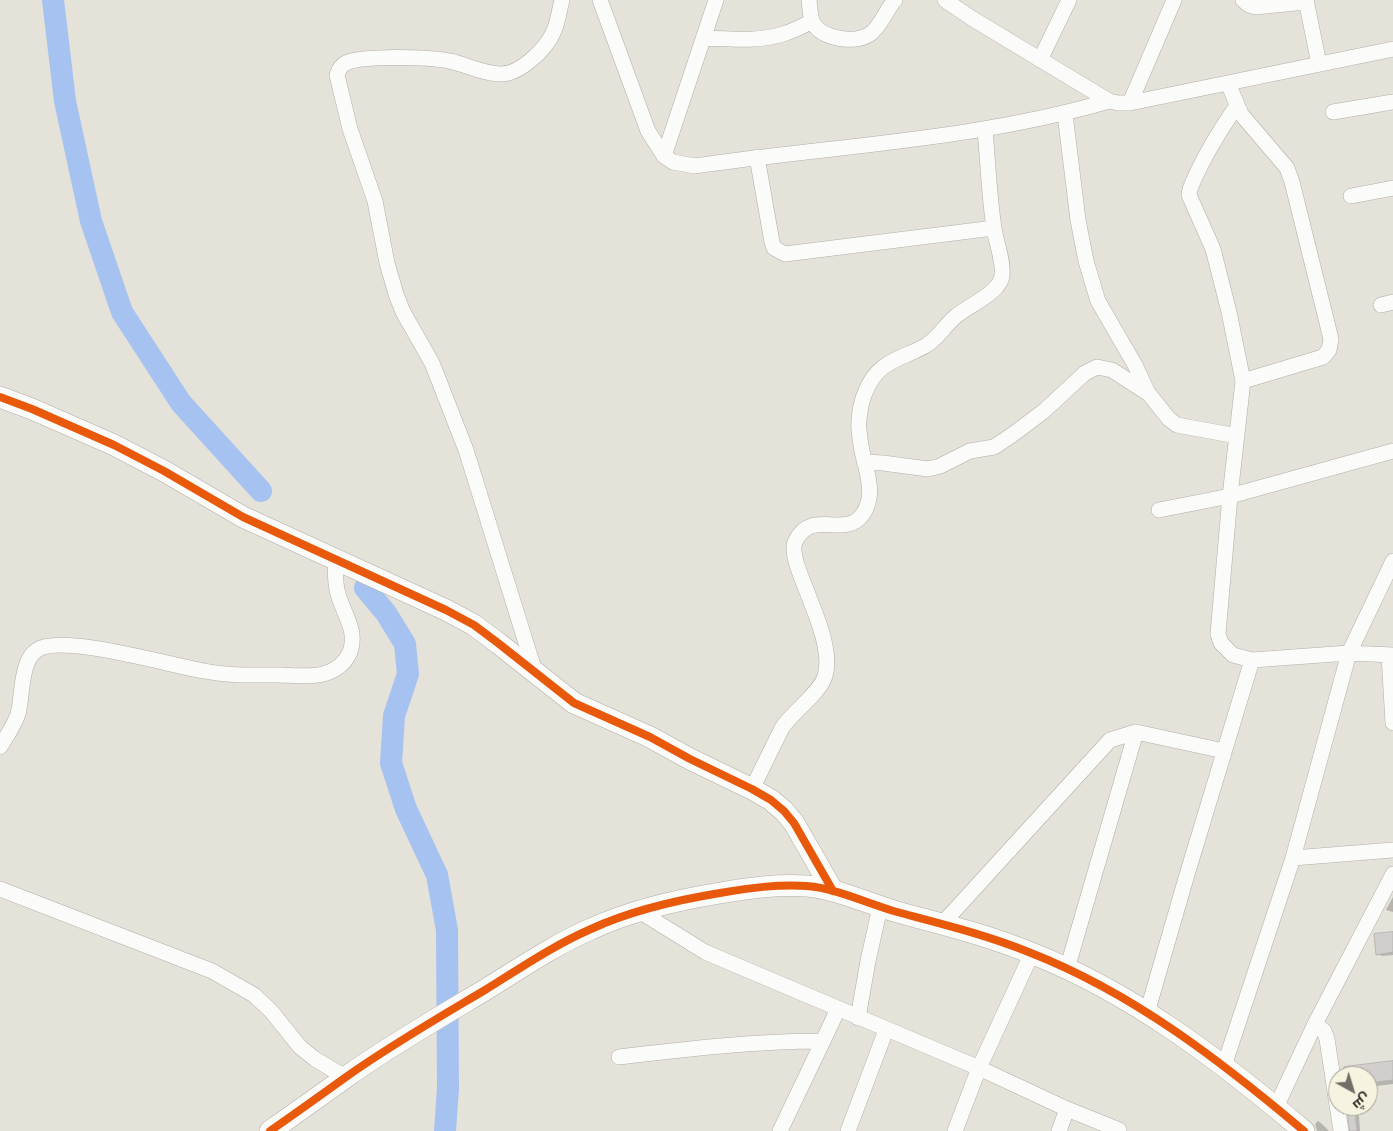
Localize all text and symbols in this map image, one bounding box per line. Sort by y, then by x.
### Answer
north arrow [1328,1066,1378,1116]
text: ش [1350,1090,1374,1114]

